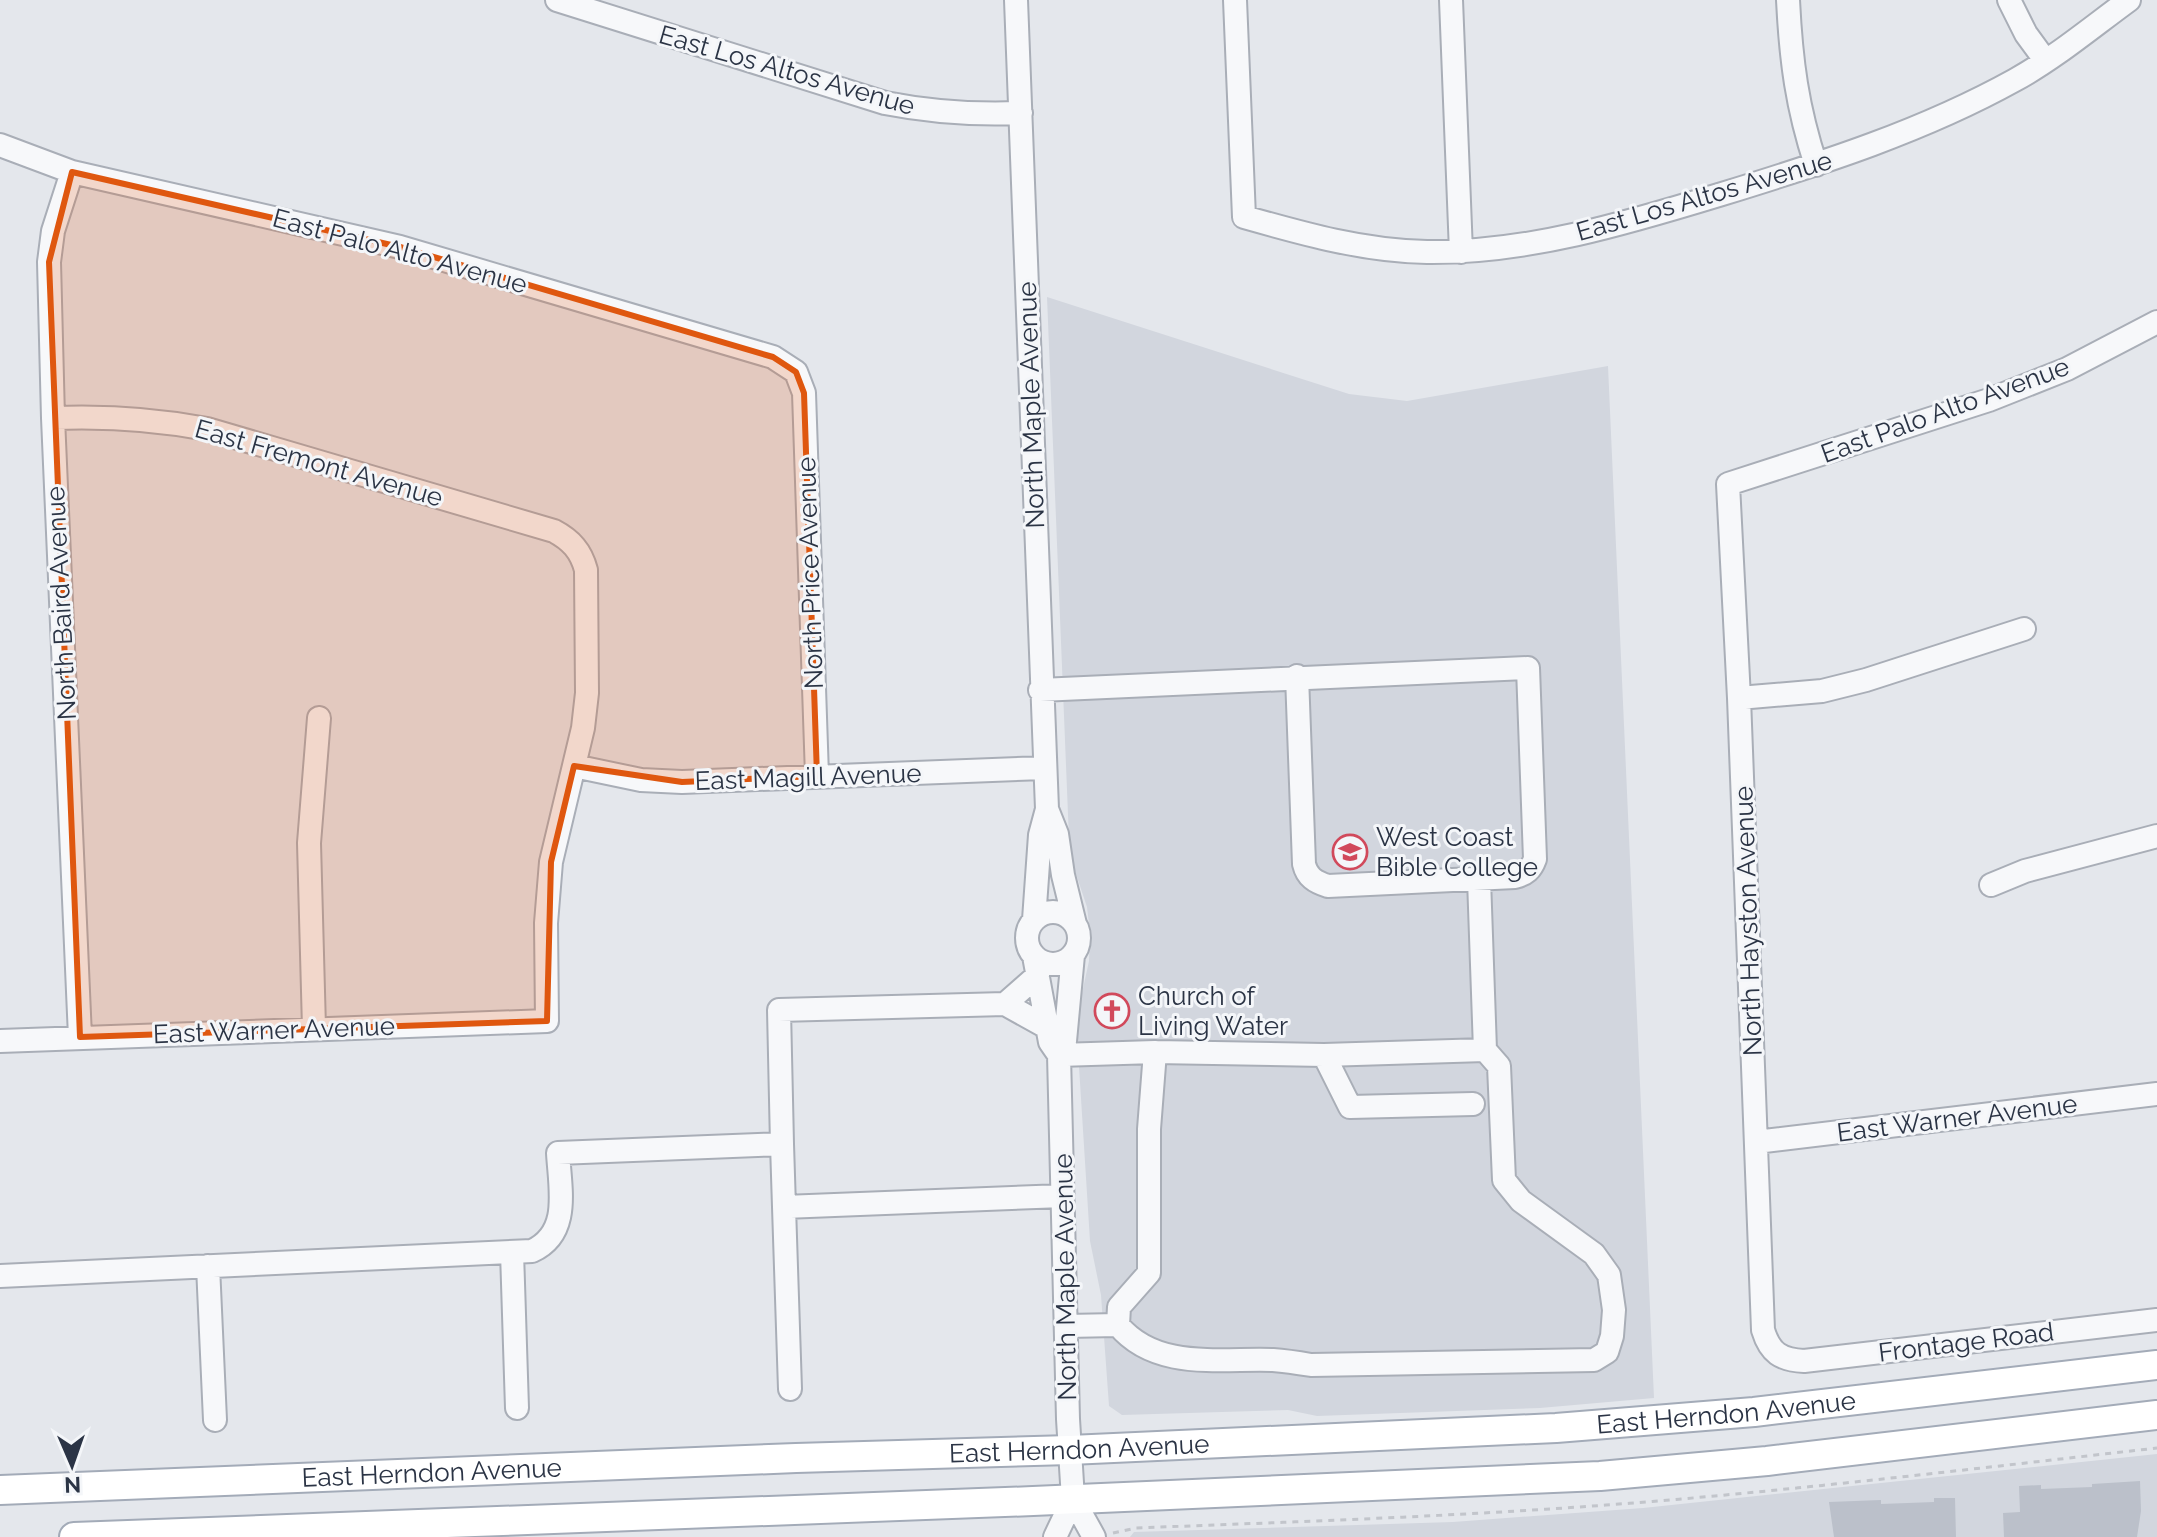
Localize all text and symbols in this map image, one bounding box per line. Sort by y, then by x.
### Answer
street label: East Los Altos Avenue [656,19,918,121]
street label: East Los Altos Avenue [1573,145,1835,247]
street label: East Palo Alto Avenue [270,203,530,299]
street label: North Maple Avenue [1012,281,1050,529]
street label: East Palo Alto Avenue [1817,351,2073,469]
street label: East Fremont Avenue [192,413,446,513]
street label: North Price Avenue [791,456,829,690]
street label: North Baird Avenue [40,485,82,721]
street label: East Magill Avenue [694,758,922,796]
street label: North Hayston Avenue [1728,785,1768,1057]
place label: West Coast Bible College [1376,822,1538,882]
school or university icon: West Coast Bible College [1331,833,1369,871]
place label: Church of Living Water [1138,981,1288,1041]
church icon: Church of Living Water [1093,992,1131,1030]
street label: East Warner Avenue [153,1011,395,1049]
street label: East Warner Avenue [1835,1088,2079,1148]
street label: North Maple Avenue [1048,1153,1082,1401]
street label: Frontage Road [1876,1316,2056,1368]
street label: East Herndon Avenue [1595,1385,1857,1440]
north arrow [32,1425,112,1505]
street label: East Herndon Avenue [949,1429,1210,1469]
street label: East Herndon Avenue [301,1452,562,1493]
text: N [64,1472,82,1498]

